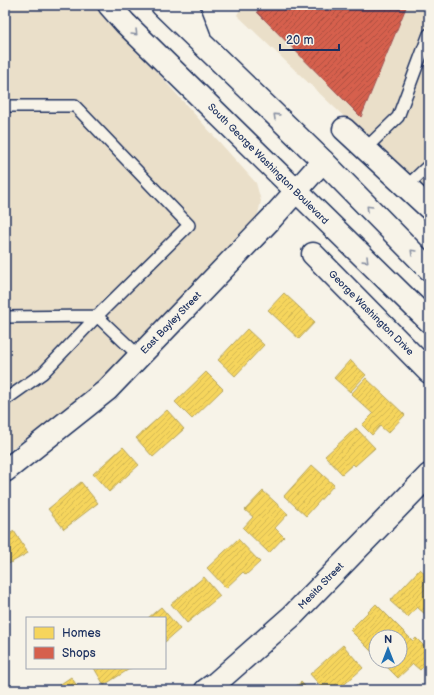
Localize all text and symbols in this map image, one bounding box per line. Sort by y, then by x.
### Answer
scale bar [280,26,339,52]
one-way arrow [130,28,138,36]
text: 20 m [286,33,313,48]
street label: South George Washington Boulevard [205,101,331,227]
one-way arrow [273,113,281,121]
one-way arrow [366,205,374,213]
one-way arrow [410,249,417,257]
one-way arrow [361,256,369,263]
street label: George Washington Drive [326,268,416,358]
street label: East Bayley Street [138,289,204,357]
street label: Mesita Street [296,560,346,612]
legend [26,617,166,669]
text: Homes [62,626,101,641]
north arrow [368,629,408,669]
text: N [384,633,392,646]
text: Shops [62,646,96,661]

